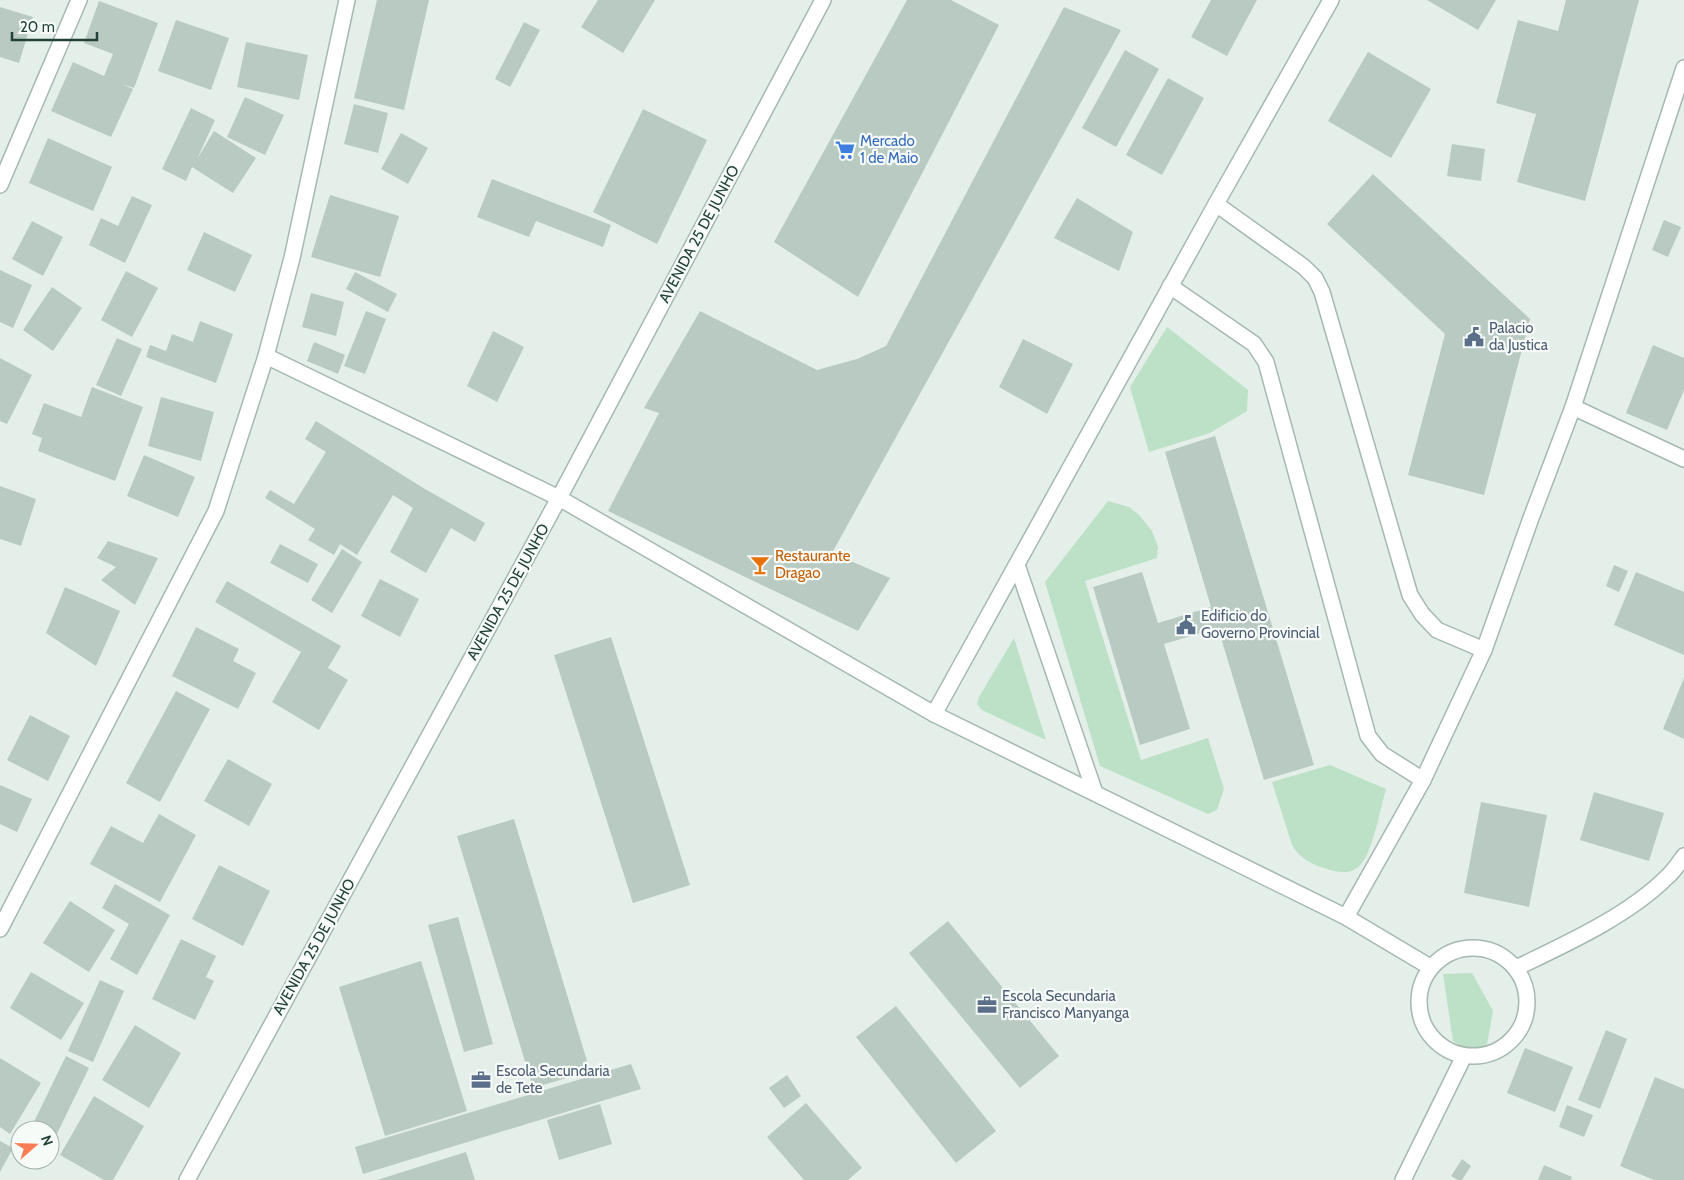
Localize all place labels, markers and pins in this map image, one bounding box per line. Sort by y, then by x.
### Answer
place label: Mercado 1 de Maio [860,132,918,167]
supermarket icon: Mercado 1 de Maio [834,139,856,161]
place label: Palacio da Justica [1489,319,1549,354]
public building icon: Palacio da Justica [1463,326,1485,348]
place label: Restaurante Dragao [775,547,851,582]
bar icon: Restaurante Dragao [749,554,771,576]
place label: Edificio do Governo Provincial [1201,607,1320,642]
public building icon: Edificio do Governo Provincial [1175,614,1197,636]
place label: Escola Secundaria Francisco Manyanga [1002,987,1130,1022]
office icon: Escola Secundaria Francisco Manyanga [976,994,998,1016]
place label: Escola Secundaria de Tete [496,1062,610,1097]
office icon: Escola Secundaria de Tete [470,1069,492,1091]

